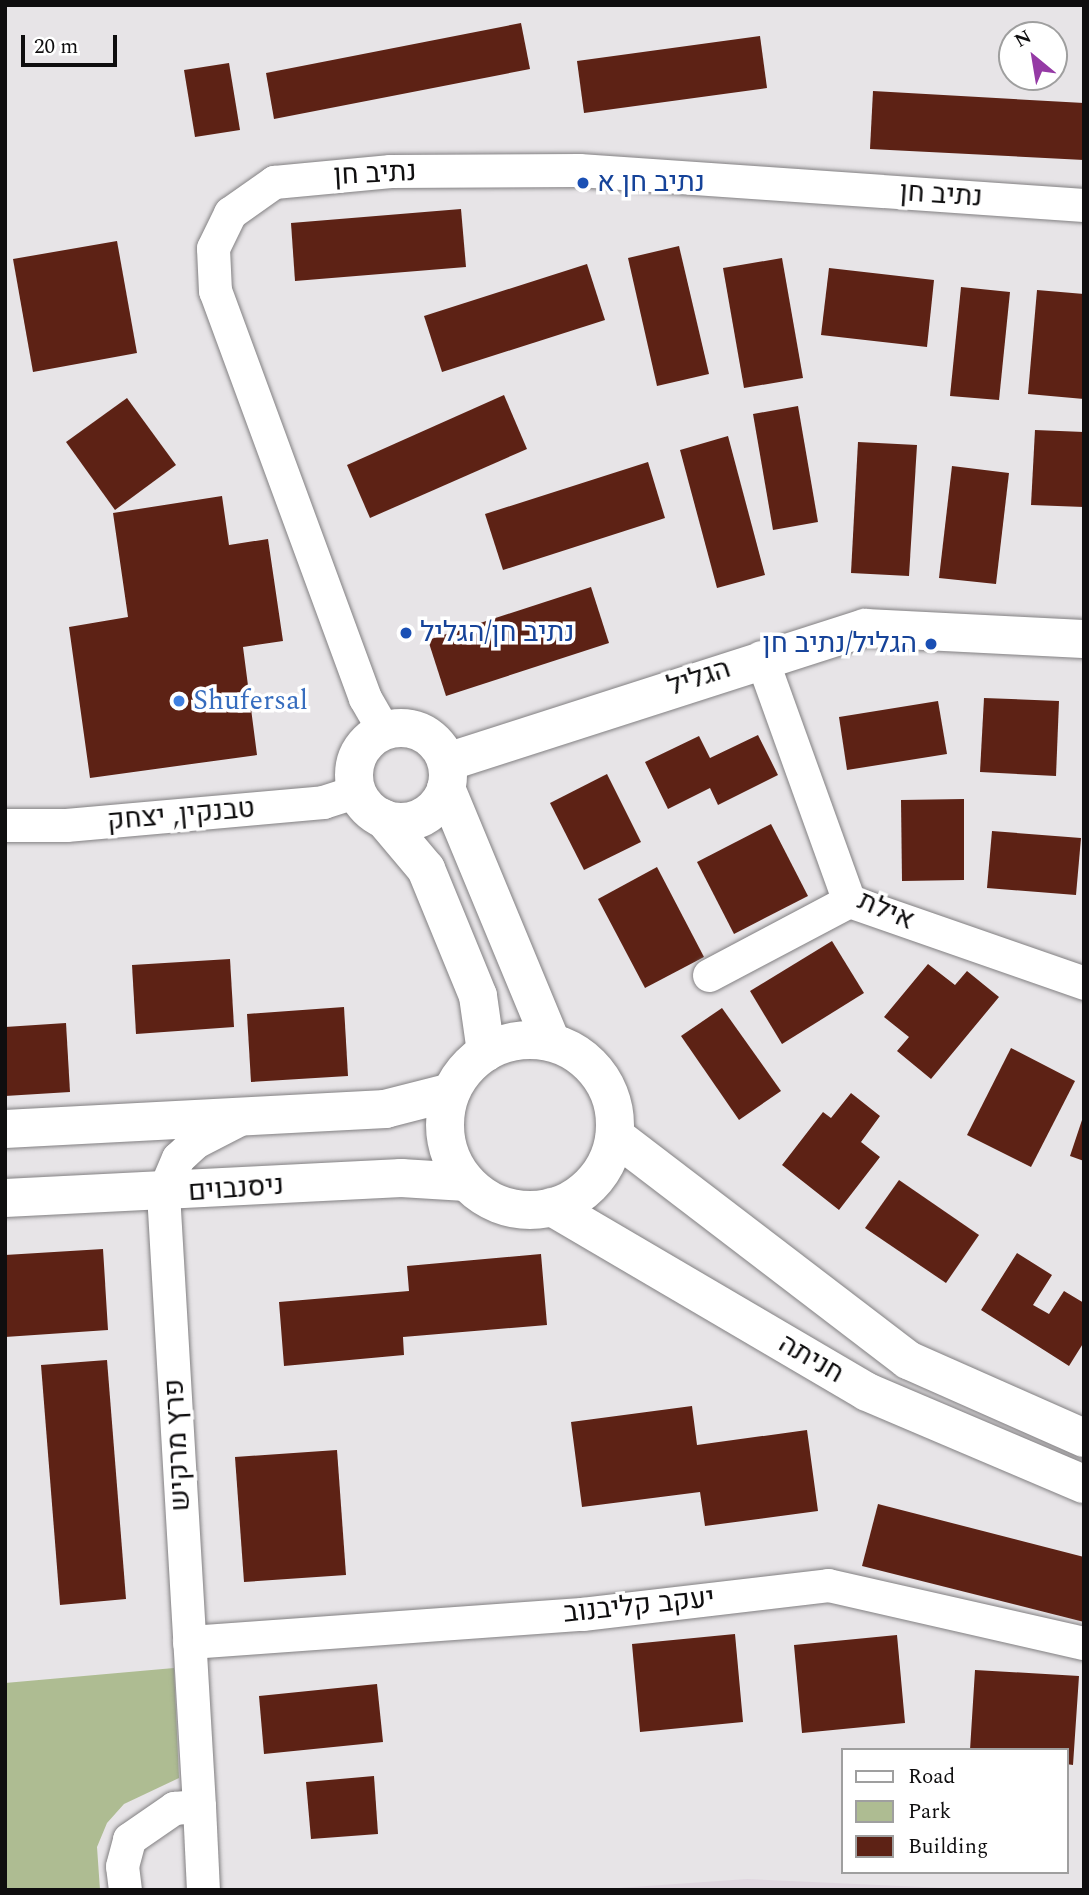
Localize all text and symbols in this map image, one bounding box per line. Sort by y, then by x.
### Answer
scale bar [24,21,121,65]
north arrow [998,21,1068,91]
text: N [1009,23,1037,56]
text: 20 m [34,31,78,63]
street label: נתיב חן [333,155,417,193]
place label: נתיב חן א [597,166,705,200]
marker: נתיב חן א [575,175,591,191]
street label: נתיב חן [898,175,984,215]
place label: נתיב חן/הגליל [420,616,574,650]
marker: נתיב חן/הגליל [398,625,414,641]
place label: הגליל/נתיב חן [763,627,917,661]
marker: הגליל/נתיב חן [923,636,939,652]
street label: הגליל [663,652,735,704]
place label: Shufersal [193,684,308,718]
marker: Shufersal [171,693,187,709]
street label: טבנקין, יצחק [106,792,256,838]
street label: אילת [853,884,919,938]
street label: ניסנבוים [187,1169,285,1209]
street label: חניתה [772,1327,850,1391]
street label: פרץ מרקיש [158,1378,198,1512]
street label: יעקב קליבנוב [562,1581,716,1631]
legend [841,1748,1068,1874]
text: Road [908,1761,955,1793]
text: Park [908,1796,951,1828]
text: Building [908,1831,988,1863]

